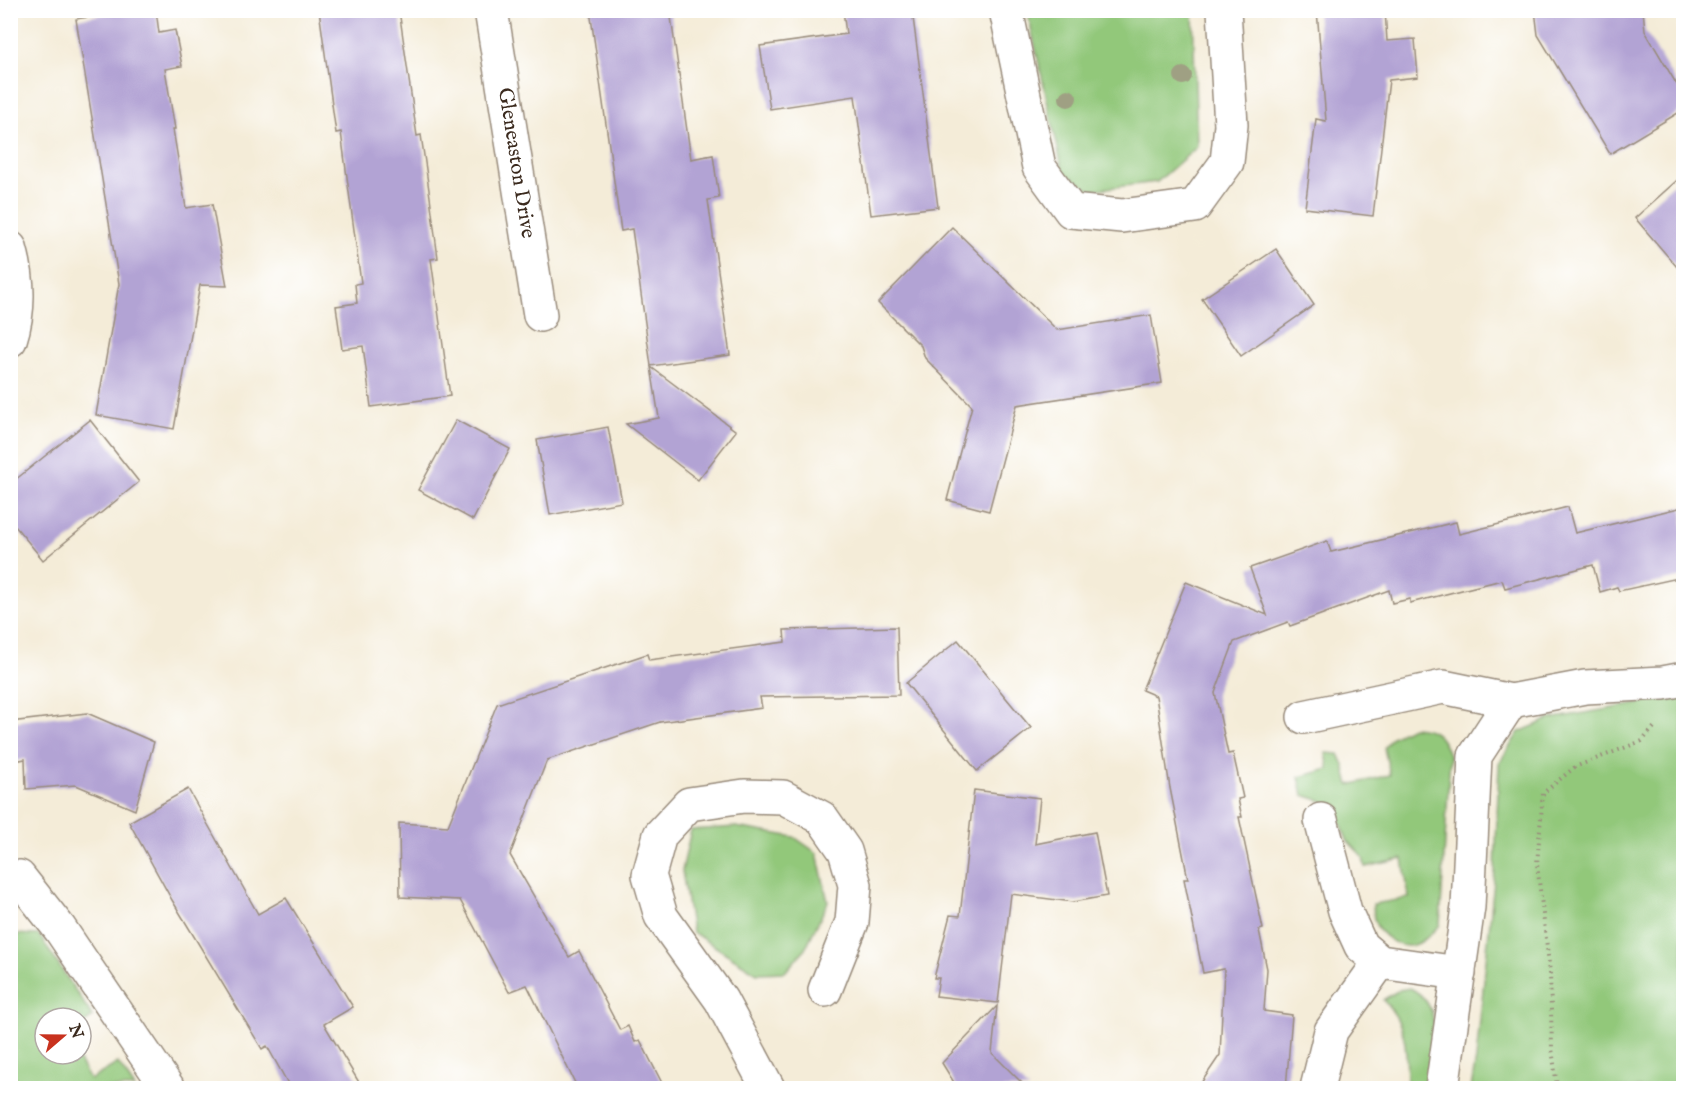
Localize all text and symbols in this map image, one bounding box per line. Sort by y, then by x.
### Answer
street label: Gleneaston Drive [491,86,541,241]
north arrow [33,1006,93,1066]
text: N [63,1021,87,1042]

